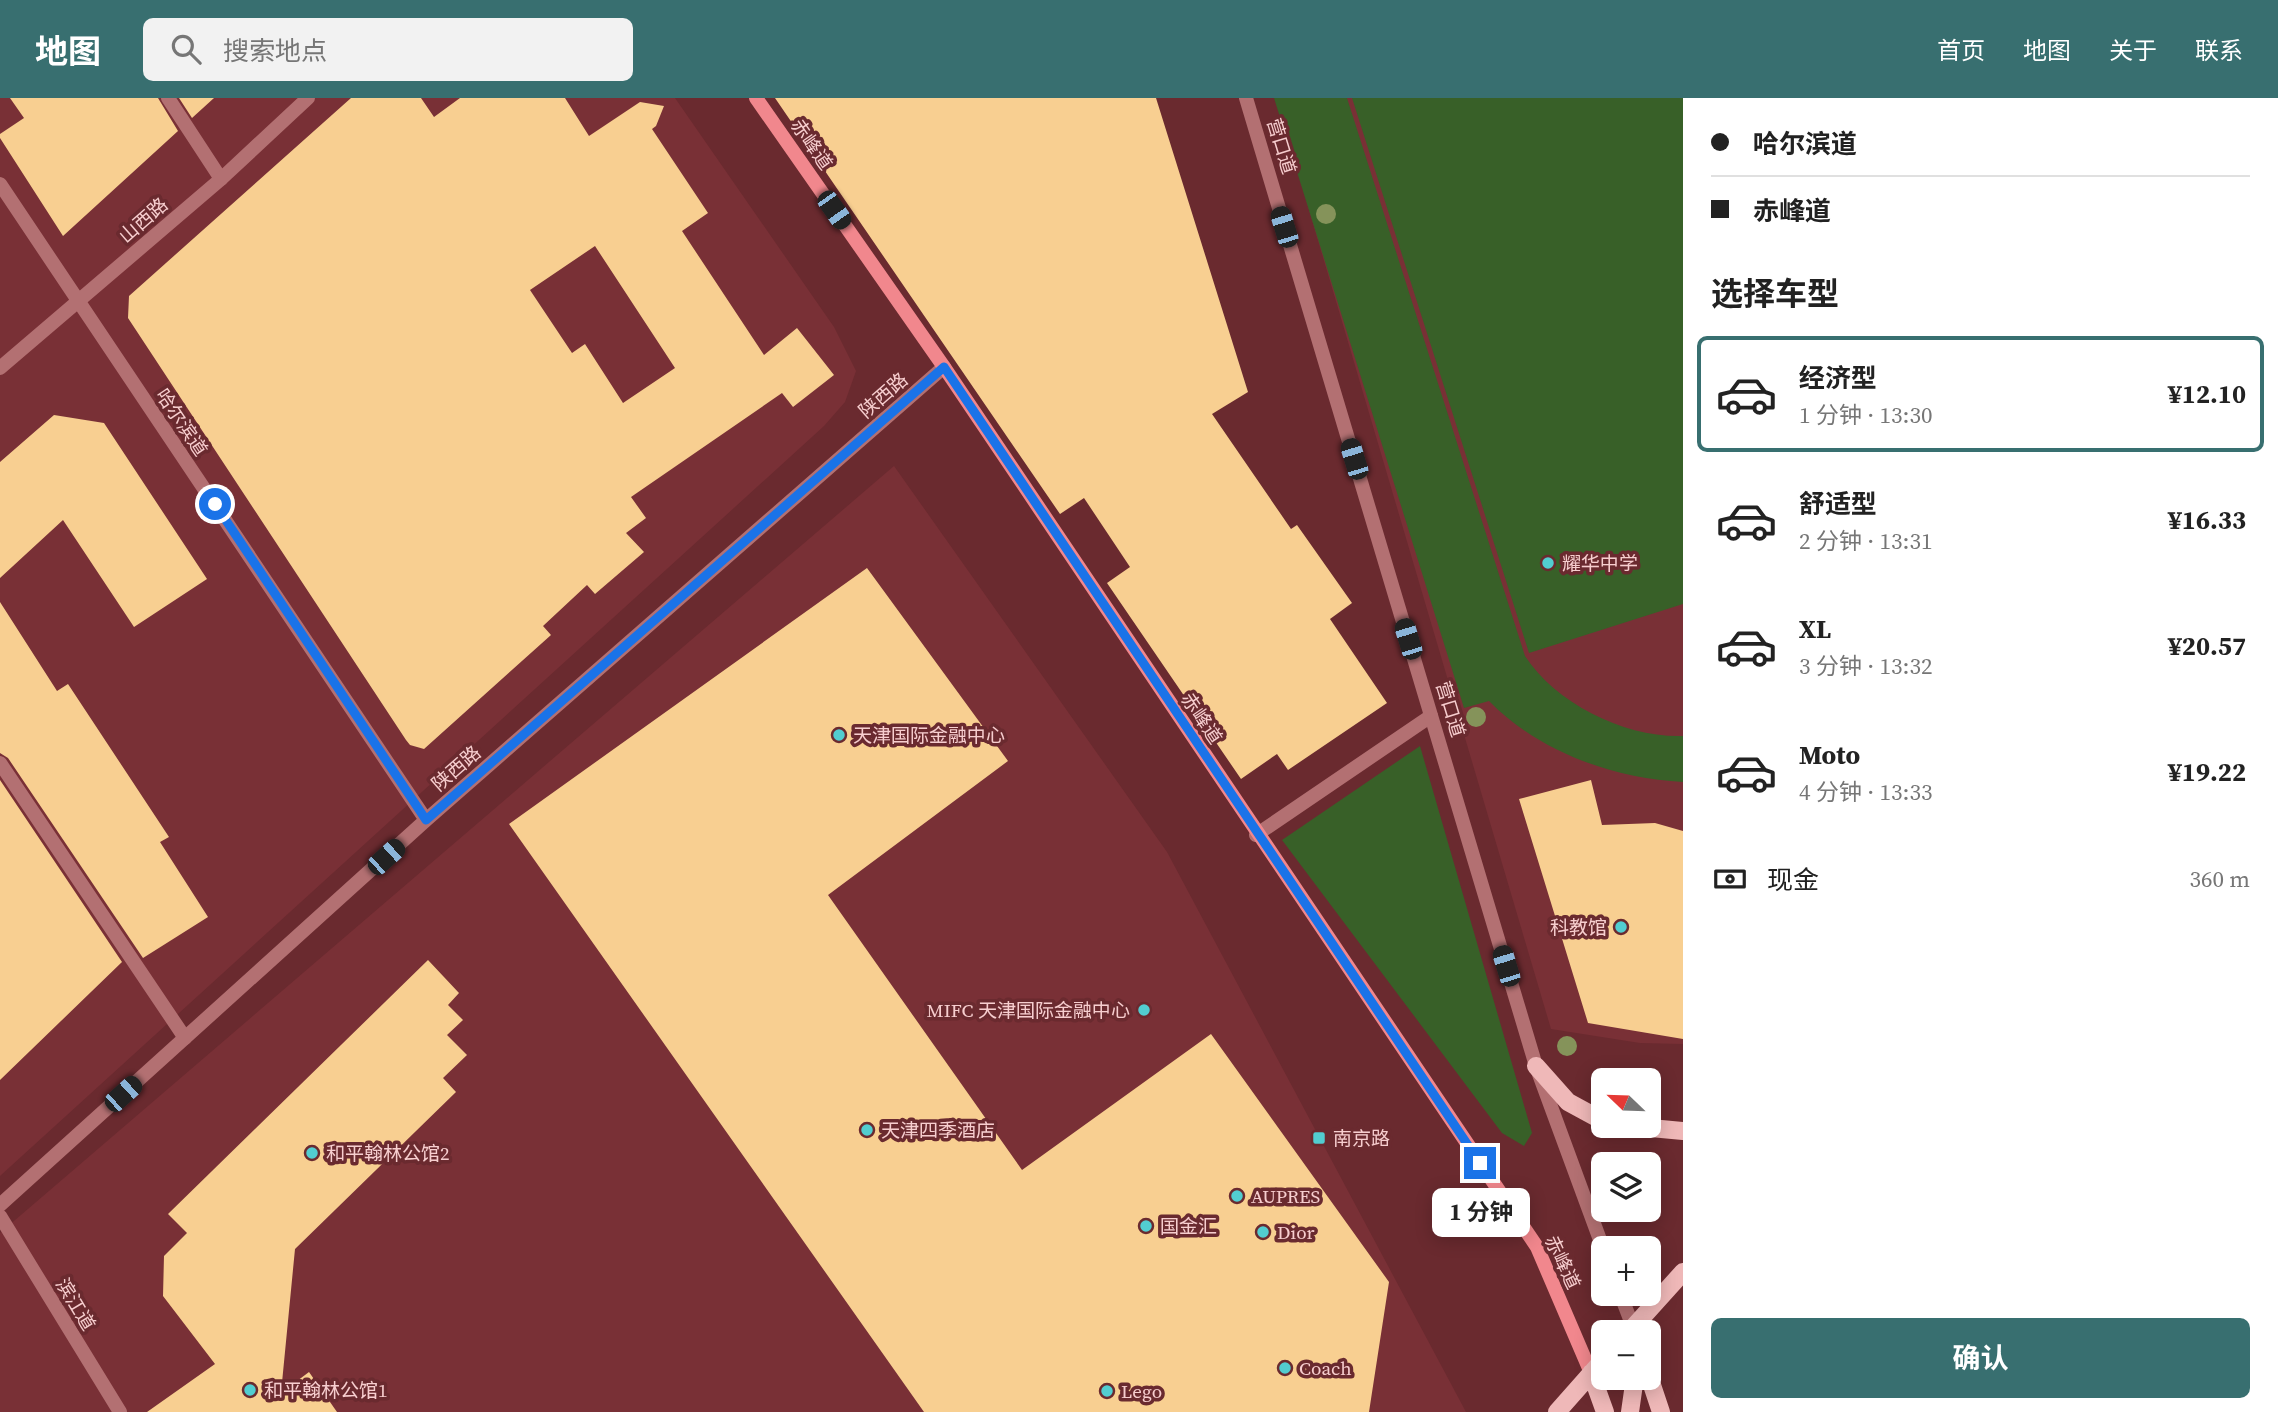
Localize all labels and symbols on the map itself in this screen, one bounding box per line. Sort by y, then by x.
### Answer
street label: 赤峰道 [785,113,839,175]
street label: 营口道 [1261,115,1303,177]
car [814,187,855,233]
street label: 山西路 [113,191,173,249]
car [1268,204,1301,250]
street label: 陕西路 [853,366,913,424]
street label: 哈尔滨道 [150,383,214,461]
car [1338,436,1371,482]
route start [199,488,231,520]
place label: 耀华中学 [1562,550,1638,576]
marker: 耀华中学 [1540,555,1556,571]
car [1392,616,1425,662]
street label: 营口道 [1430,678,1472,740]
street label: 赤峰道 [1175,687,1229,749]
place label: 天津国际金融中心 [853,722,1005,748]
marker: 天津国际金融中心 [831,727,847,743]
street label: 陕西路 [426,739,486,797]
car [364,835,409,879]
place label: 科教馆 [1550,914,1607,940]
marker: 科教馆 [1613,919,1629,935]
car [1490,943,1523,989]
place label: MIFC 天津国际金融中心 [927,997,1130,1023]
marker: MIFC 天津国际金融中心 [1136,1002,1152,1018]
north arrow [1591,1068,1661,1138]
car [101,1072,146,1116]
place label: 天津四季酒店 [881,1117,995,1143]
marker: 天津四季酒店 [859,1122,875,1138]
place label: 南京路 [1333,1125,1390,1151]
marker: 南京路 [1311,1130,1327,1146]
place label: 和平翰林公馆2 [326,1140,450,1166]
marker: 和平翰林公馆2 [304,1145,320,1161]
route end [1464,1147,1496,1179]
place label: AUPRES [1251,1183,1320,1209]
marker: AUPRES [1229,1188,1245,1204]
callout: 1 分钟 [1431,1188,1529,1236]
place label: 国金汇 [1160,1213,1217,1239]
marker: 国金汇 [1138,1218,1154,1234]
place label: Dior [1277,1219,1315,1245]
marker: Dior [1255,1224,1271,1240]
street label: 赤峰道 [1539,1231,1587,1293]
street label: 滨江道 [50,1273,102,1335]
place label: Coach [1299,1355,1352,1381]
marker: Coach [1277,1360,1293,1376]
place label: 和平翰林公馆1 [264,1377,388,1403]
place label: Lego [1121,1378,1162,1404]
marker: 和平翰林公馆1 [242,1382,258,1398]
marker: Lego [1099,1383,1115,1399]

